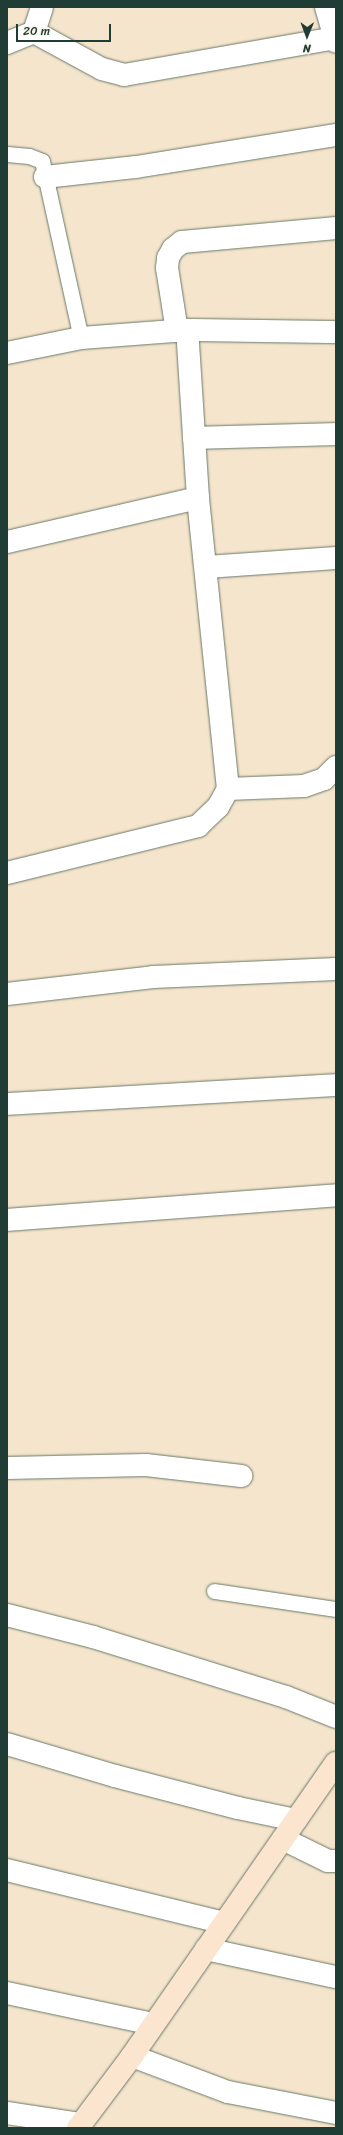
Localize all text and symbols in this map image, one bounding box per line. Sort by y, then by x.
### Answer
scale bar [18,16,113,42]
north arrow [287,16,327,56]
text: 20 m [23,20,50,42]
text: N [303,39,311,58]

